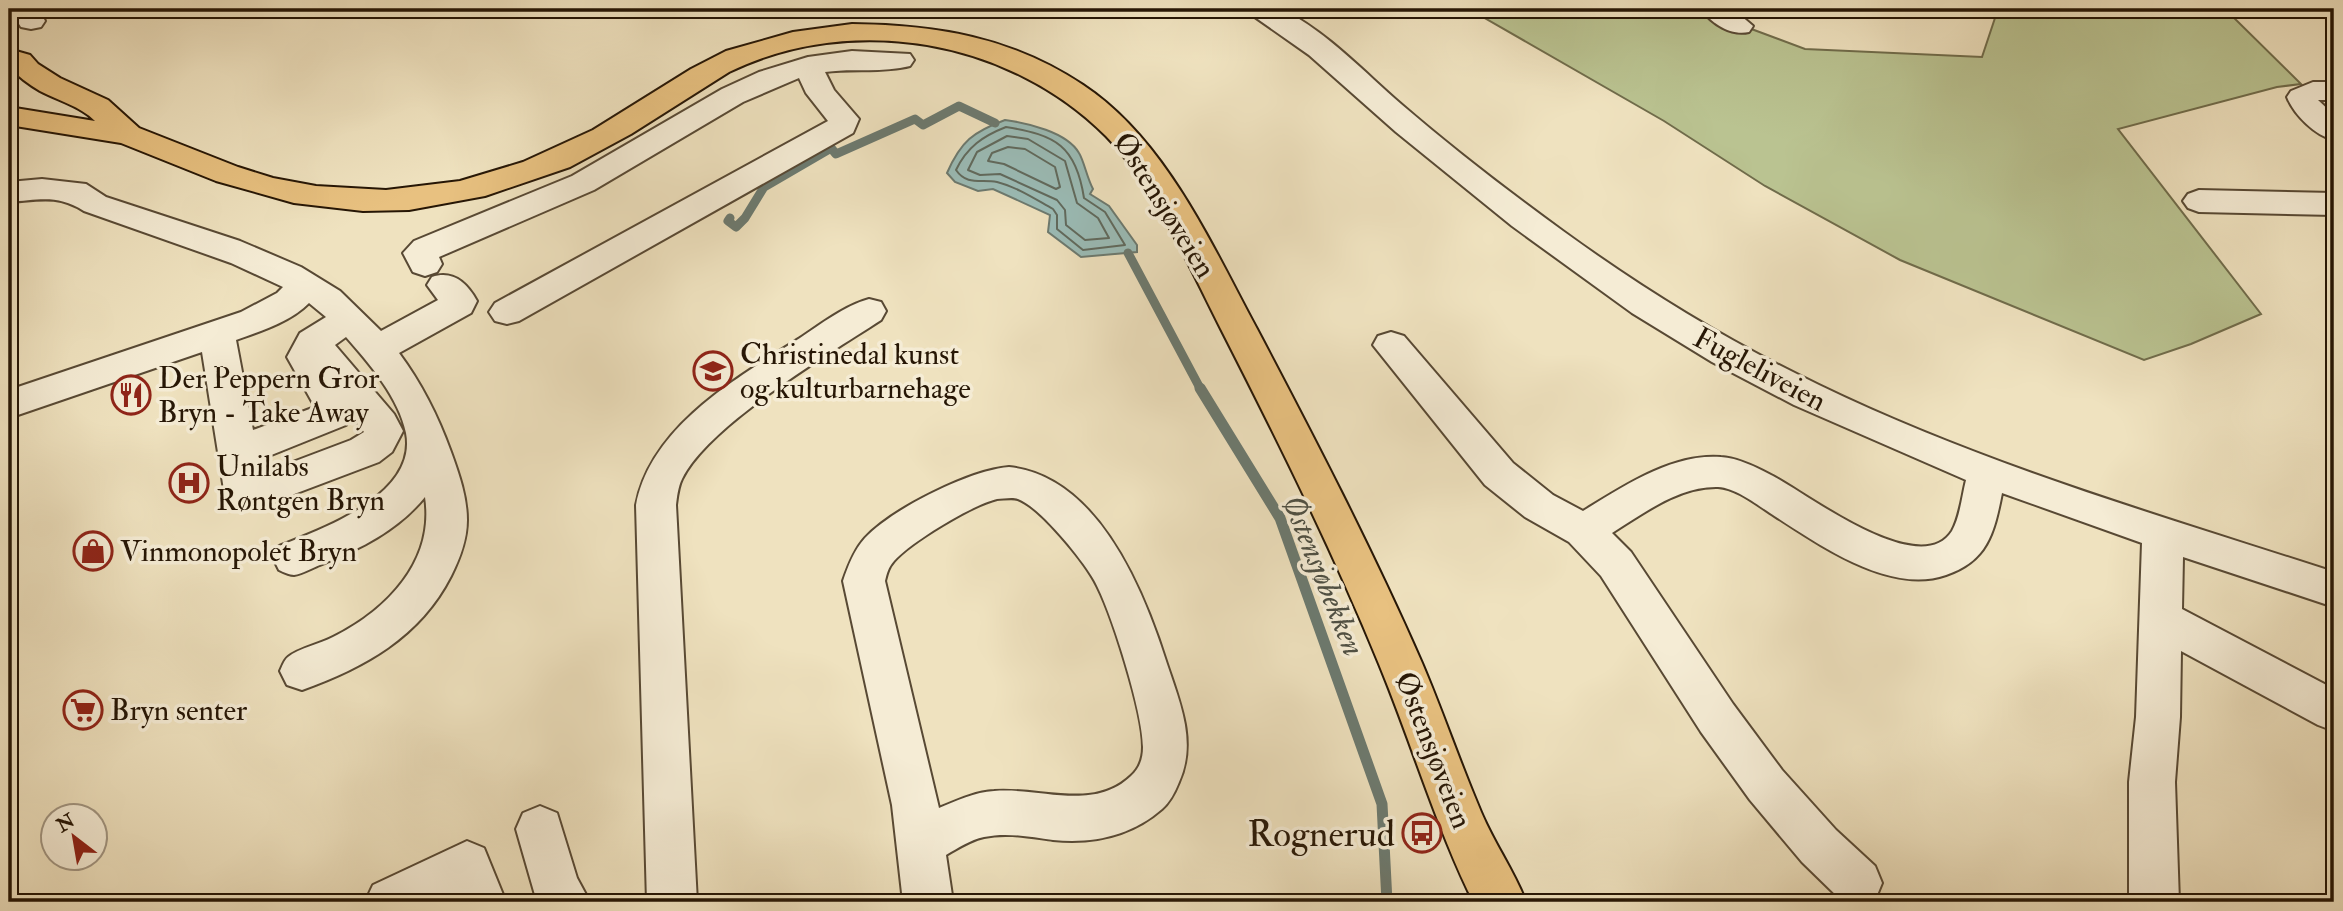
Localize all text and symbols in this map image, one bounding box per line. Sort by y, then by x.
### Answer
street label: Østensjøveien [1105,126,1224,285]
street label: Fugleliveien [1687,319,1833,420]
place label: Christinedal kunst og kulturbarnehage [740,336,971,407]
school or university icon: Christinedal kunst og kulturbarnehage [692,350,734,392]
place label: Der Peppern Gror Bryn - Take Away [158,360,379,431]
restaurant icon: Der Peppern Gror Bryn - Take Away [110,374,152,416]
place label: Unilabs Røntgen Bryn [216,448,385,519]
hospital icon: Unilabs Røntgen Bryn [168,462,210,504]
water label: Østensjøbekken [1273,489,1373,662]
shop icon: Vinmonopolet Bryn [72,530,114,572]
place label: Vinmonopolet Bryn [120,533,357,570]
street label: Østensjøveien [1387,667,1480,834]
supermarket icon: Bryn senter [62,689,104,731]
place label: Bryn senter [110,692,247,729]
north arrow [38,802,108,872]
text: N [51,808,80,838]
place label: Rognerud [1247,811,1395,858]
bus stop icon: Rognerud [1401,812,1443,854]

